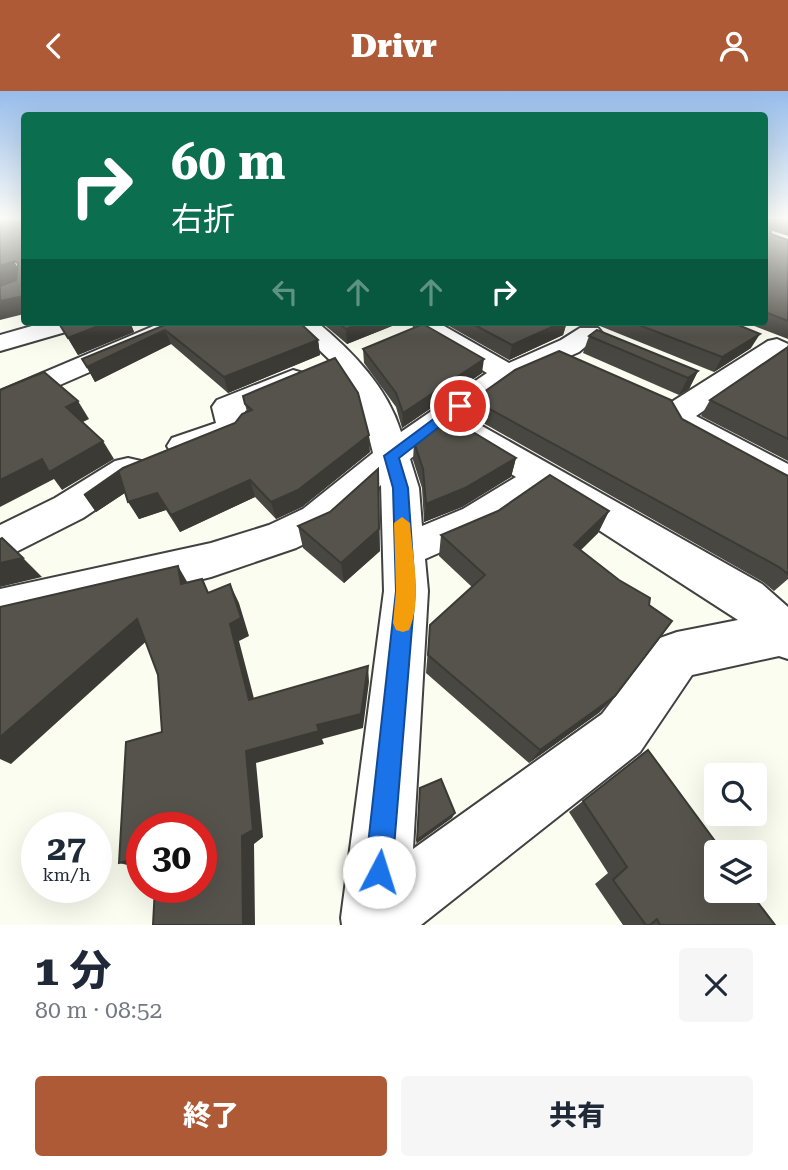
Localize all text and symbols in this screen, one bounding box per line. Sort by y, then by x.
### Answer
icon: back [35,27,73,65]
text: Drivr [351,27,437,65]
icon: person [715,27,753,65]
text: 60 m [171,134,286,191]
icon: right [56,140,147,231]
text: 右折 [171,200,235,238]
icon: left [266,273,304,311]
icon: ahead [339,273,377,311]
icon: ahead [412,273,450,311]
icon: right [485,273,523,311]
pin [430,376,490,436]
icon: arrive [441,387,479,425]
map controls [704,763,767,903]
button: search [704,763,767,826]
speed limit sign: 30 [126,812,217,903]
text: 27 [47,828,86,869]
position arrow [342,835,416,909]
button: layers [704,840,767,903]
text: km/h [42,864,91,885]
text: 1 分 [35,946,111,995]
button: close [679,948,753,1022]
text: 80 m · 08:52 [35,997,162,1024]
button: 終了 [35,1076,387,1156]
button: 共有 [401,1076,753,1156]

